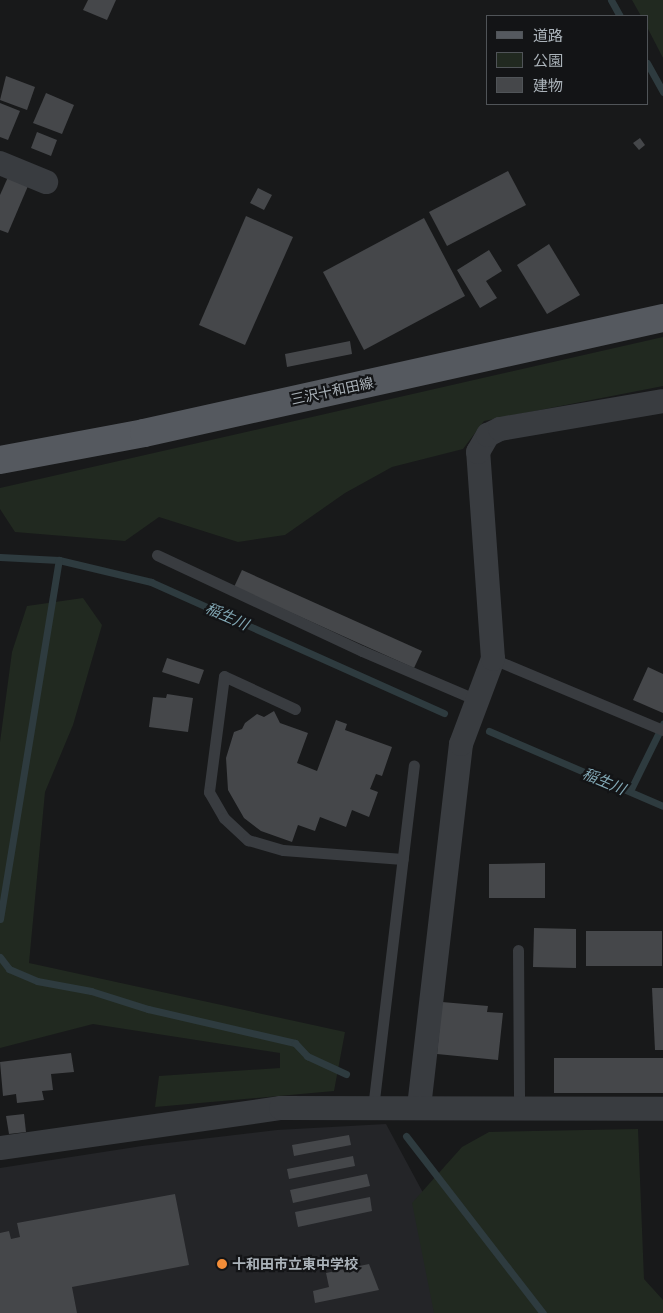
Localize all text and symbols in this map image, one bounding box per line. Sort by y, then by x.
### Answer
legend [486,15,648,105]
text: 道路 [533,27,563,44]
text: 公園 [533,52,563,69]
text: 建物 [533,77,563,94]
street label: 三沢十和田線 [289,374,375,408]
water label: 稲生川 [203,599,251,633]
water label: 稲生川 [580,764,628,798]
place label: 十和田市立東中学校 [232,1256,358,1272]
marker: 十和田市立東中学校 [216,1258,228,1270]

